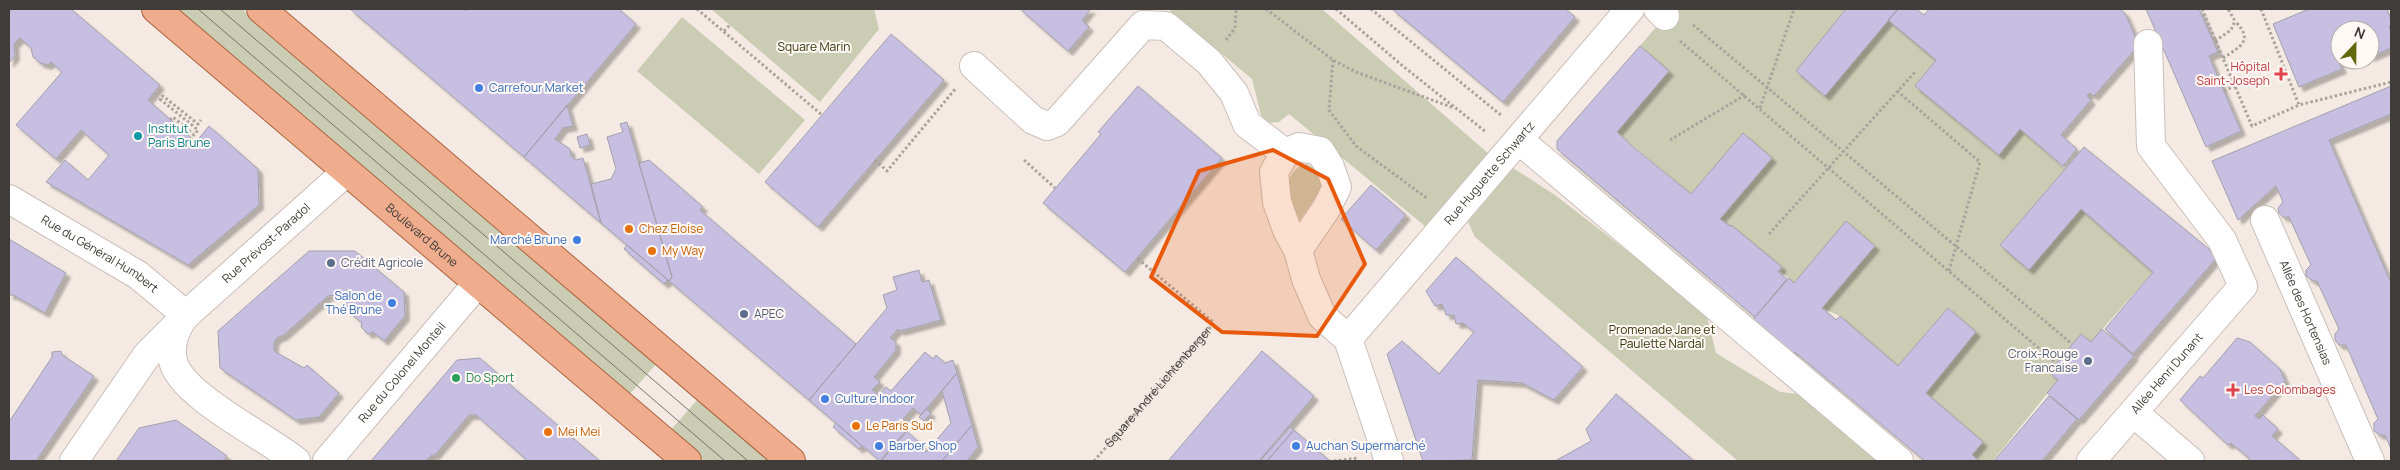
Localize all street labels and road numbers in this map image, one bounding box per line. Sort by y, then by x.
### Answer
street label: Rue Huguette Schwartz [1440,118,1538,228]
street label: Rue Prévost-Paradol [218,199,314,287]
street label: Boulevard Brune [382,199,462,271]
street label: Rue du Général Humbert [38,211,162,297]
street label: Allée des Hortensias [2275,257,2336,368]
street label: Rue du Colonel Monteil [354,318,449,426]
street label: Square André Lichtenberger [1100,322,1216,451]
street label: Allée Henri Dunant [2127,329,2207,417]

